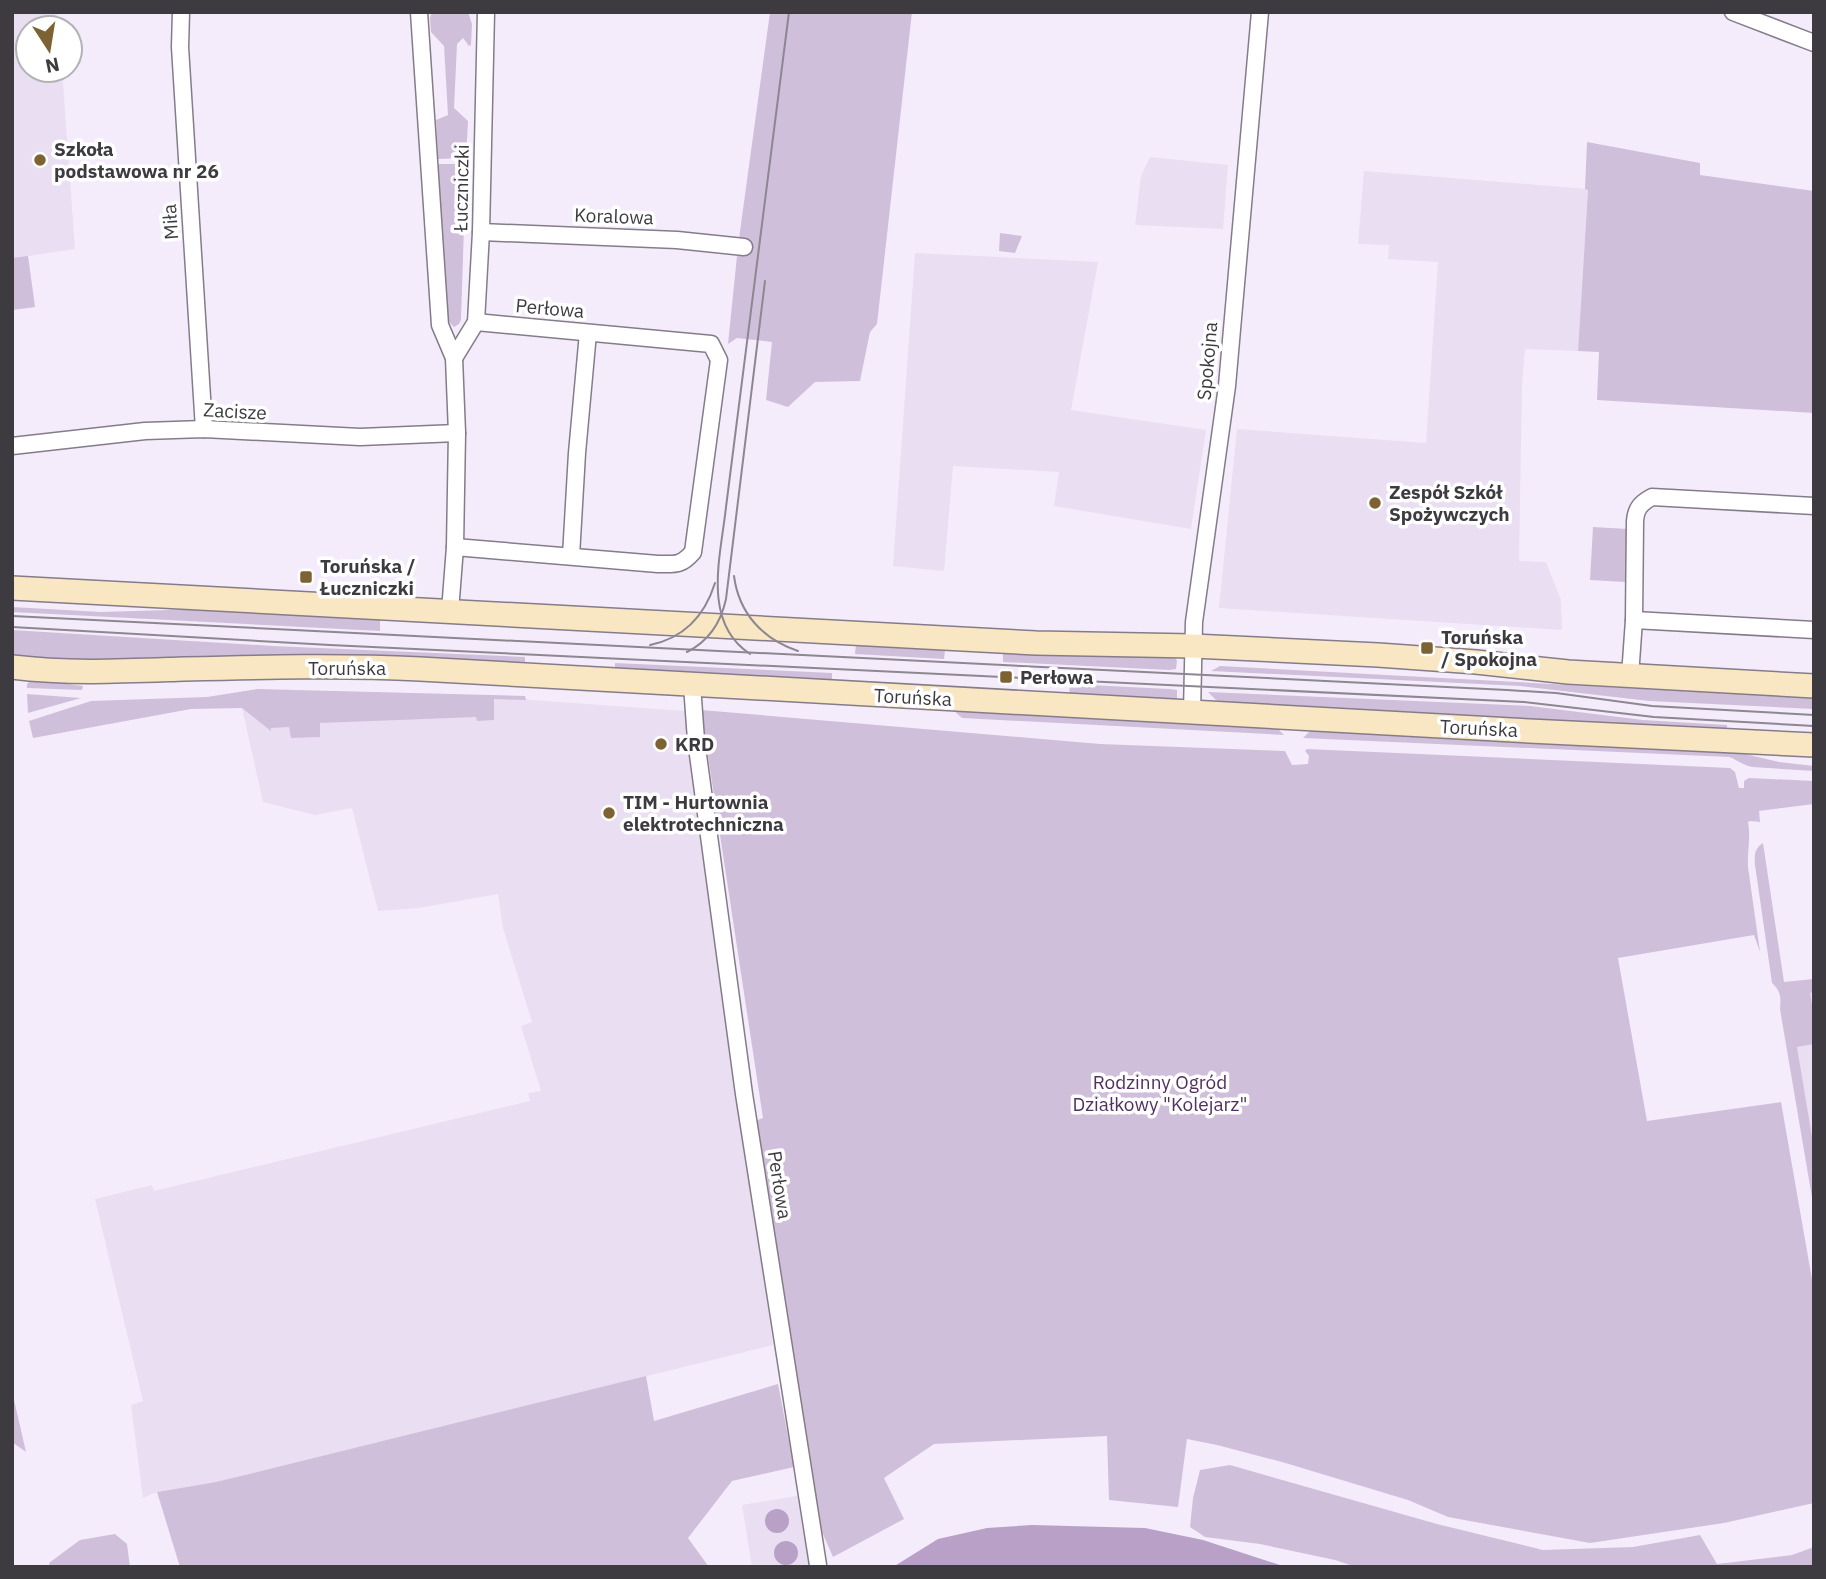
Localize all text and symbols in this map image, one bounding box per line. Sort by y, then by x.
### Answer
north arrow [14,14,84,84]
text: N [43,52,62,79]
place label: Szkoła podstawowa nr 26 [54,137,219,183]
street label: Łuczniczki [448,144,474,233]
marker: Szkoła podstawowa nr 26 [32,152,48,168]
street label: Miła [157,203,183,241]
street label: Koralowa [574,203,654,229]
street label: Perłowa [515,293,585,323]
street label: Spokojna [1192,321,1222,401]
street label: Zacisze [203,397,267,425]
place label: Zespół Szkół Spożywczych [1389,480,1510,526]
marker: Zespół Szkół Spożywczych [1367,495,1383,511]
place label: Toruńska / Łuczniczki [319,554,416,600]
marker: Toruńska / Łuczniczki [298,569,314,585]
place label: Toruńska / Spokojna [1441,625,1537,671]
marker: Toruńska / Spokojna [1419,640,1435,656]
street label: Toruńska [308,656,386,680]
place label: Perłowa [1020,665,1094,689]
marker: Perłowa [998,669,1014,685]
street label: Toruńska [873,683,953,711]
street label: Toruńska [1439,714,1519,742]
place label: KRD [675,732,714,756]
marker: KRD [653,736,669,752]
place label: TIM - Hurtownia elektrotechniczna [623,790,784,836]
marker: TIM - Hurtownia elektrotechniczna [601,805,617,821]
park label: Rodzinny Ogród Działkowy "Kolejarz" [1072,1070,1248,1116]
street label: Perłowa [763,1149,797,1221]

